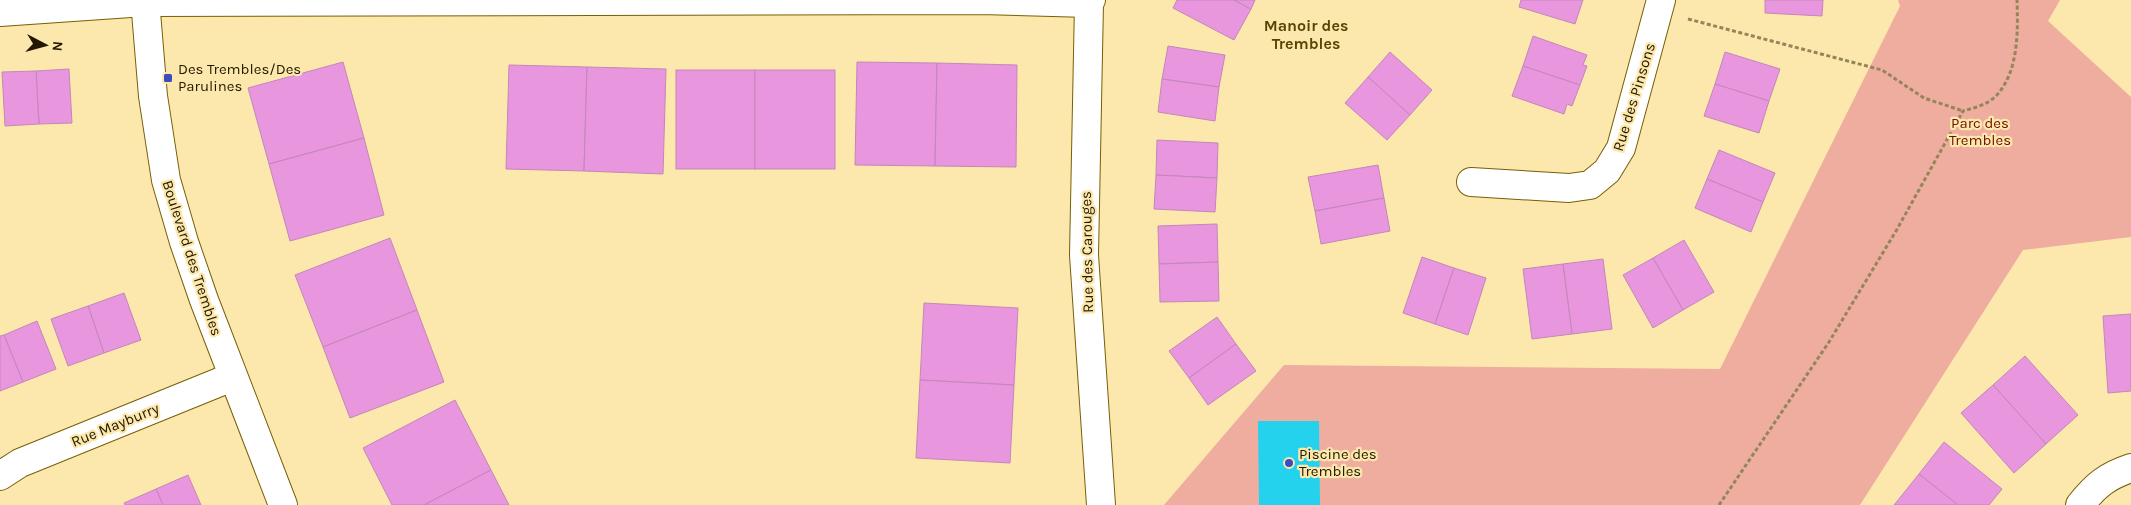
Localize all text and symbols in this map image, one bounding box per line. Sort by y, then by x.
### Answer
district label: Manoir des Trembles [1264,16,1348,53]
north arrow [20,20,70,70]
text: N [48,40,66,52]
street label: Rue des Pinsons [1609,41,1659,153]
place label: Des Trembles/Des Parulines [178,60,301,95]
marker: Des Trembles/Des Parulines [162,72,174,84]
park label: Parc des Trembles [1949,114,2011,149]
street label: Boulevard des Trembles [158,178,226,338]
street label: Rue des Carouges [1077,191,1097,313]
street label: Rue Mayburry [68,399,162,451]
place label: Piscine des Trembles [1299,445,1377,480]
marker: Piscine des Trembles [1283,457,1295,469]

